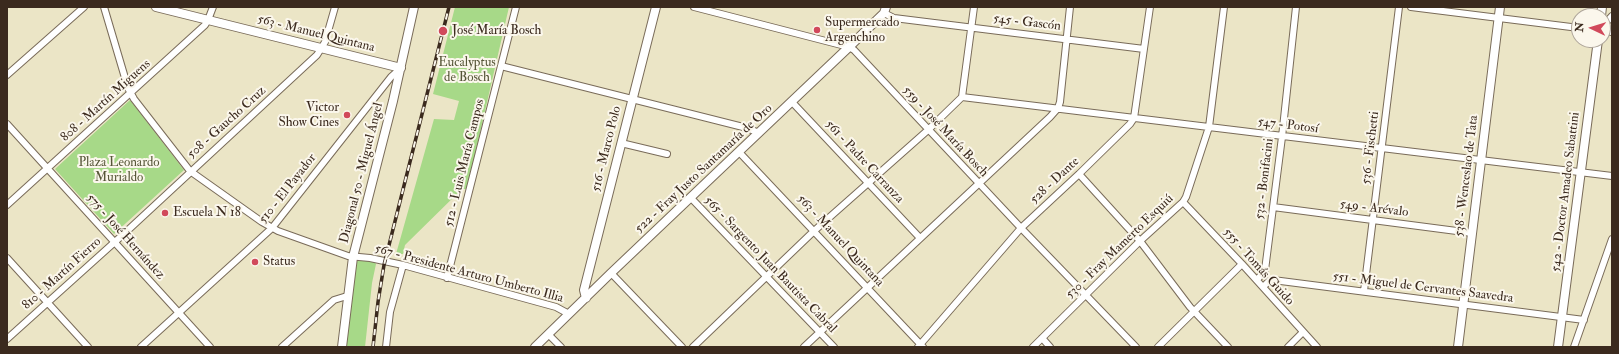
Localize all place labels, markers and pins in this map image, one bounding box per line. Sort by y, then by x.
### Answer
place label: Supermercado Argenchino [825,15,899,46]
place label: José María Bosch [452,23,541,39]
marker: José María Bosch [437,25,449,37]
marker: Supermercado Argenchino [812,25,822,35]
place label: Victor Show Cines [279,100,339,131]
marker: Victor Show Cines [342,110,352,120]
place label: Escuela N 18 [173,205,241,221]
marker: Escuela N 18 [160,208,170,218]
place label: Status [263,254,295,270]
marker: Status [250,257,260,267]

